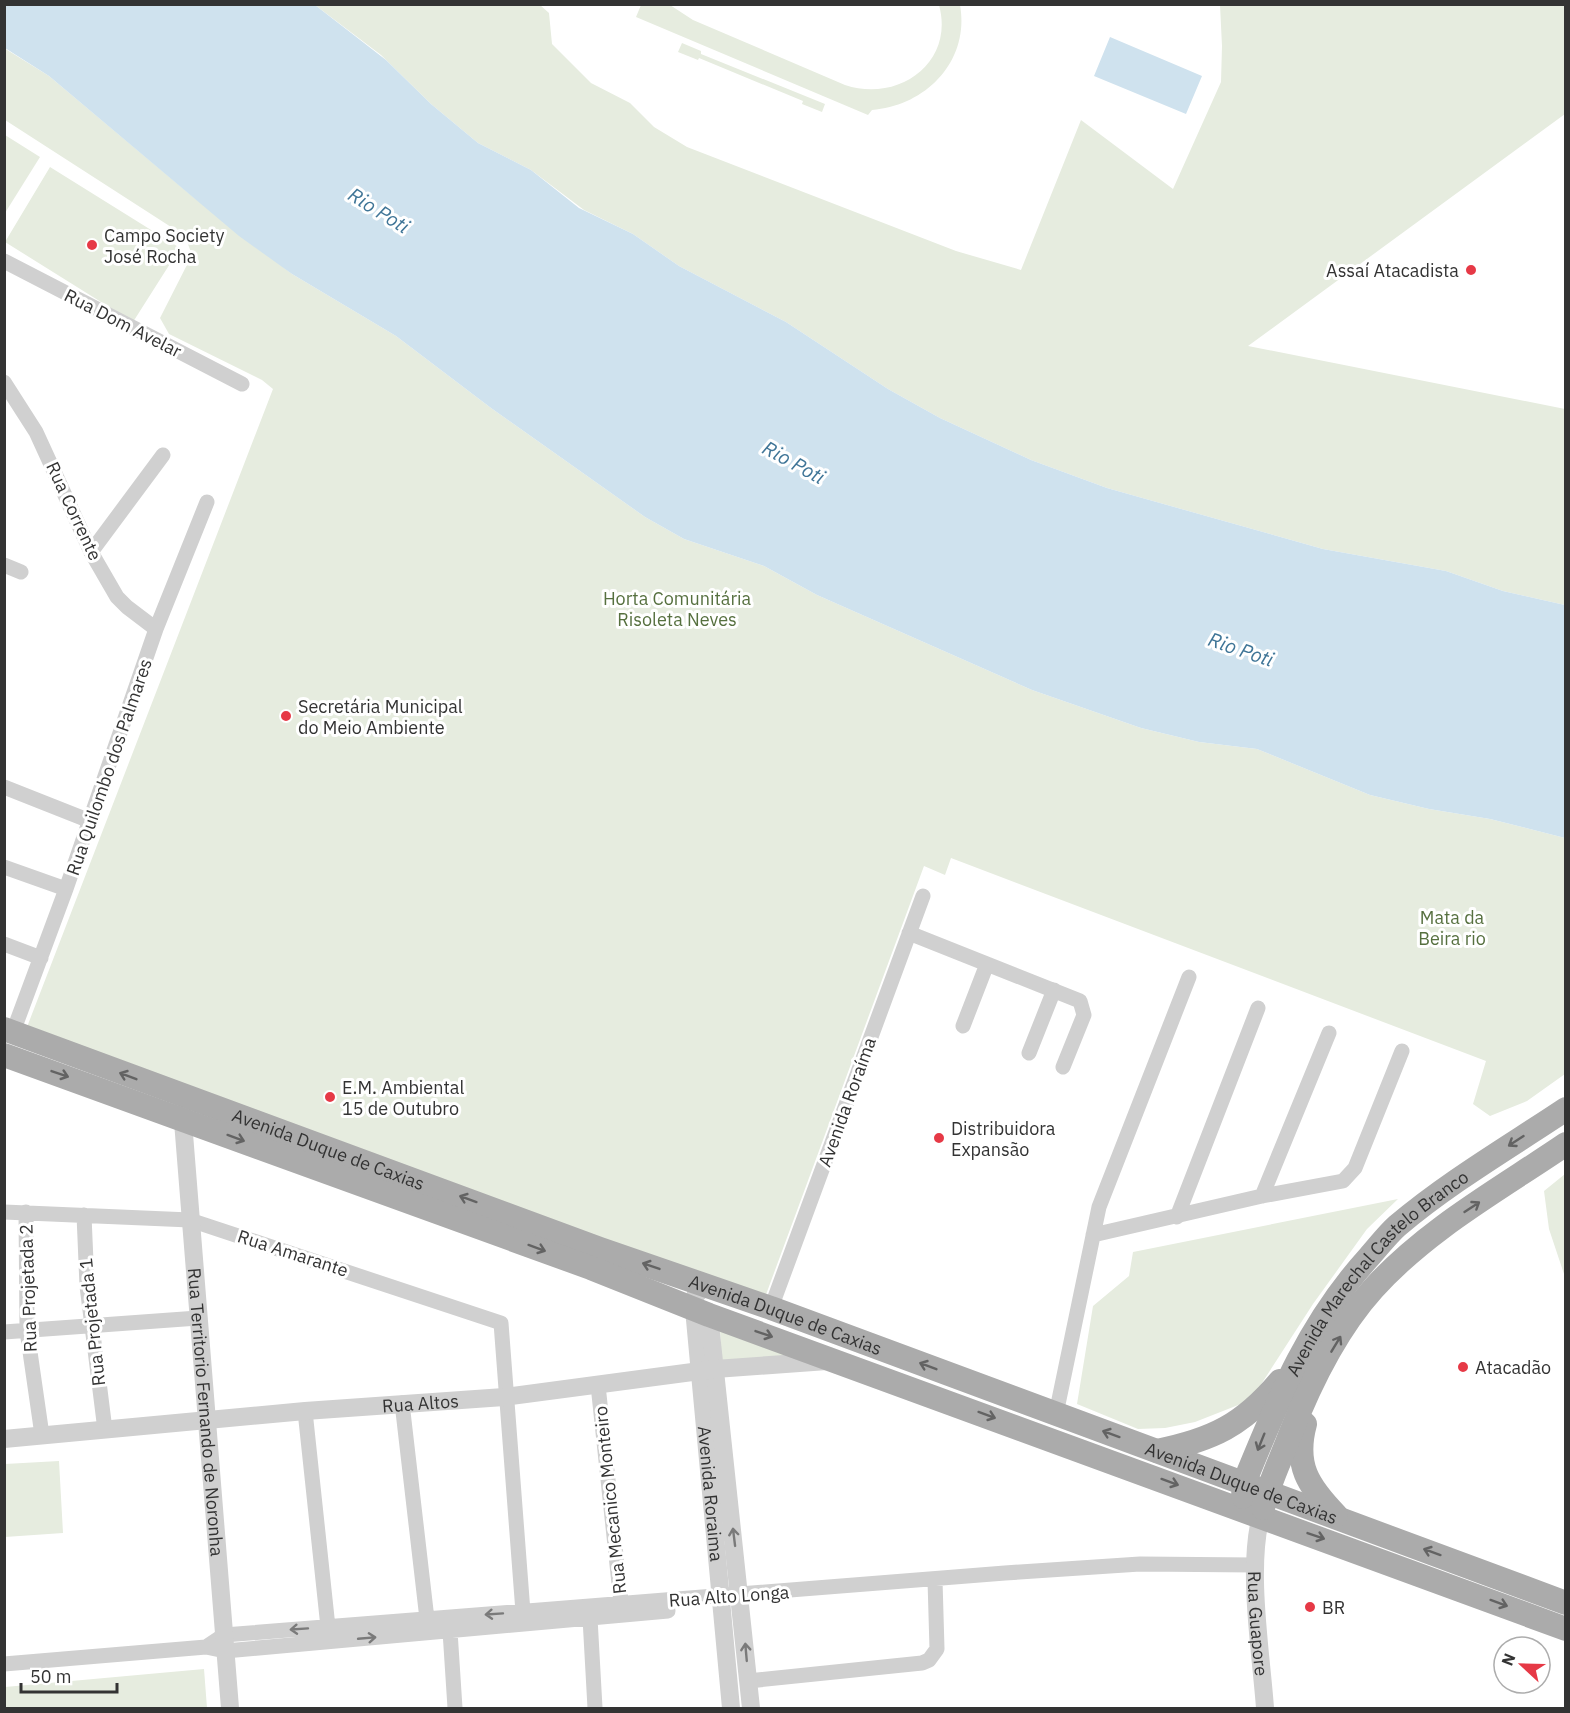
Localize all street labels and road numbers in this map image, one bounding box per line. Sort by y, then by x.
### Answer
street label: Rua Dom Avelar [60,284,186,363]
street label: Rua Corrente [41,458,107,564]
street label: Rua Quilombo dos Palmares [61,656,157,878]
street label: Avenida Roraíma [813,1034,881,1170]
street label: Avenida Duque de Caxias [229,1103,428,1195]
street label: Avenida Marechal Castelo Branco [1281,1165,1473,1380]
street label: Rua Projetada 2 [14,1223,42,1353]
street label: Rua Amarante [235,1224,351,1282]
street label: Rua Projetada 1 [74,1257,110,1387]
street label: Rua Territorio Fernando de Noronha [183,1267,229,1558]
street label: Avenida Duque de Caxias [686,1269,885,1360]
street label: Rua Altos [381,1389,460,1417]
street label: Rua Mecanico Monteiro [589,1405,631,1595]
street label: Avenida Roraima [693,1425,729,1563]
street label: Avenida Duque de Caxias [1142,1436,1341,1529]
street label: Rua Guapore [1243,1571,1274,1677]
street label: Rua Alto Longa [668,1580,790,1612]

